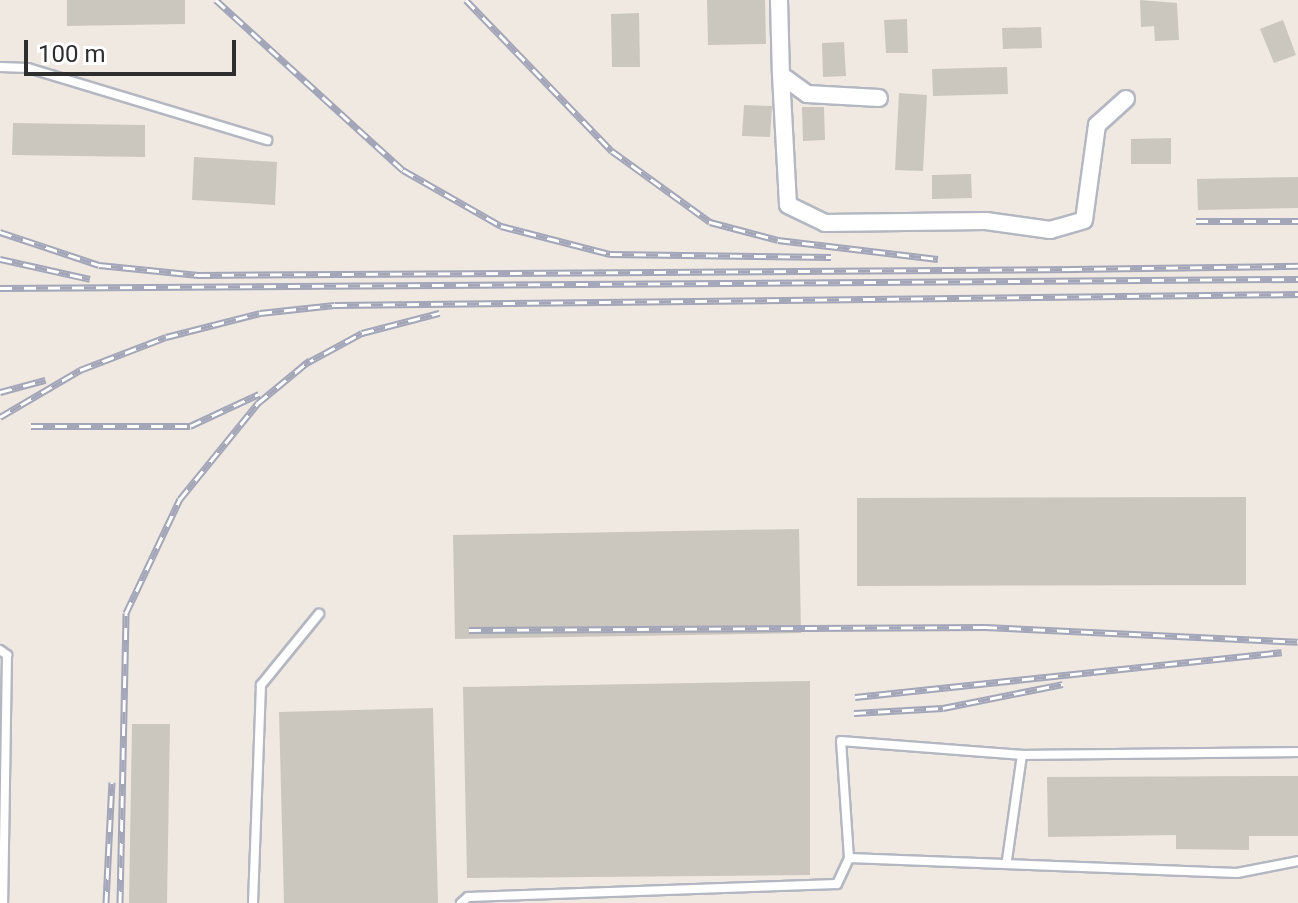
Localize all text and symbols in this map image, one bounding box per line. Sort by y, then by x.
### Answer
scale bar [28,24,240,74]
text: 100 m [38,40,105,68]

